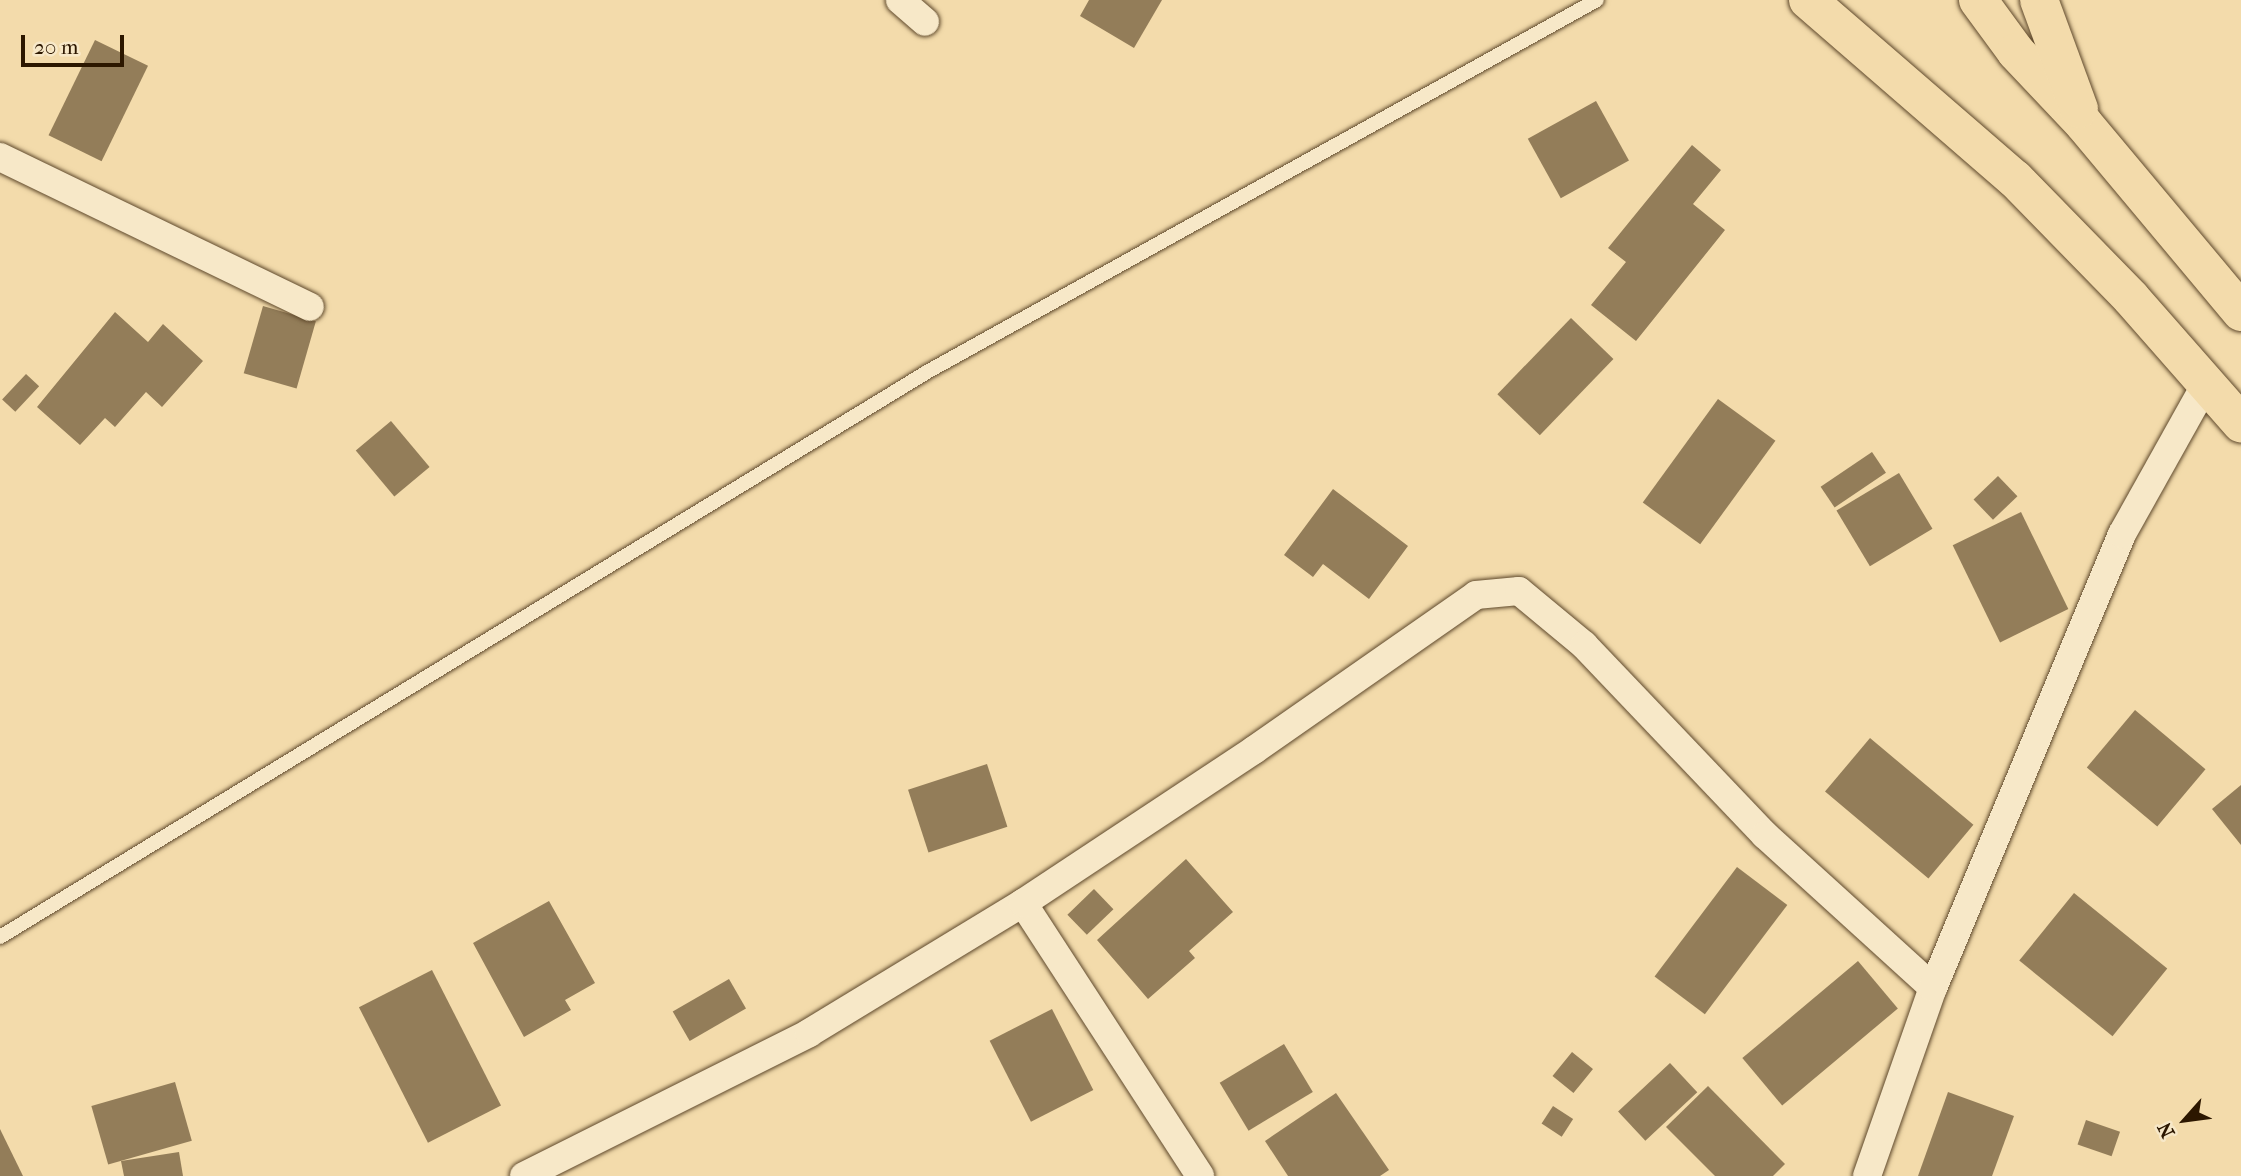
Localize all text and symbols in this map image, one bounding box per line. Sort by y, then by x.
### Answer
scale bar [24,21,128,65]
text: 20 m [34,35,78,59]
north arrow [2150,1085,2220,1155]
text: N [2153,1118,2180,1141]

